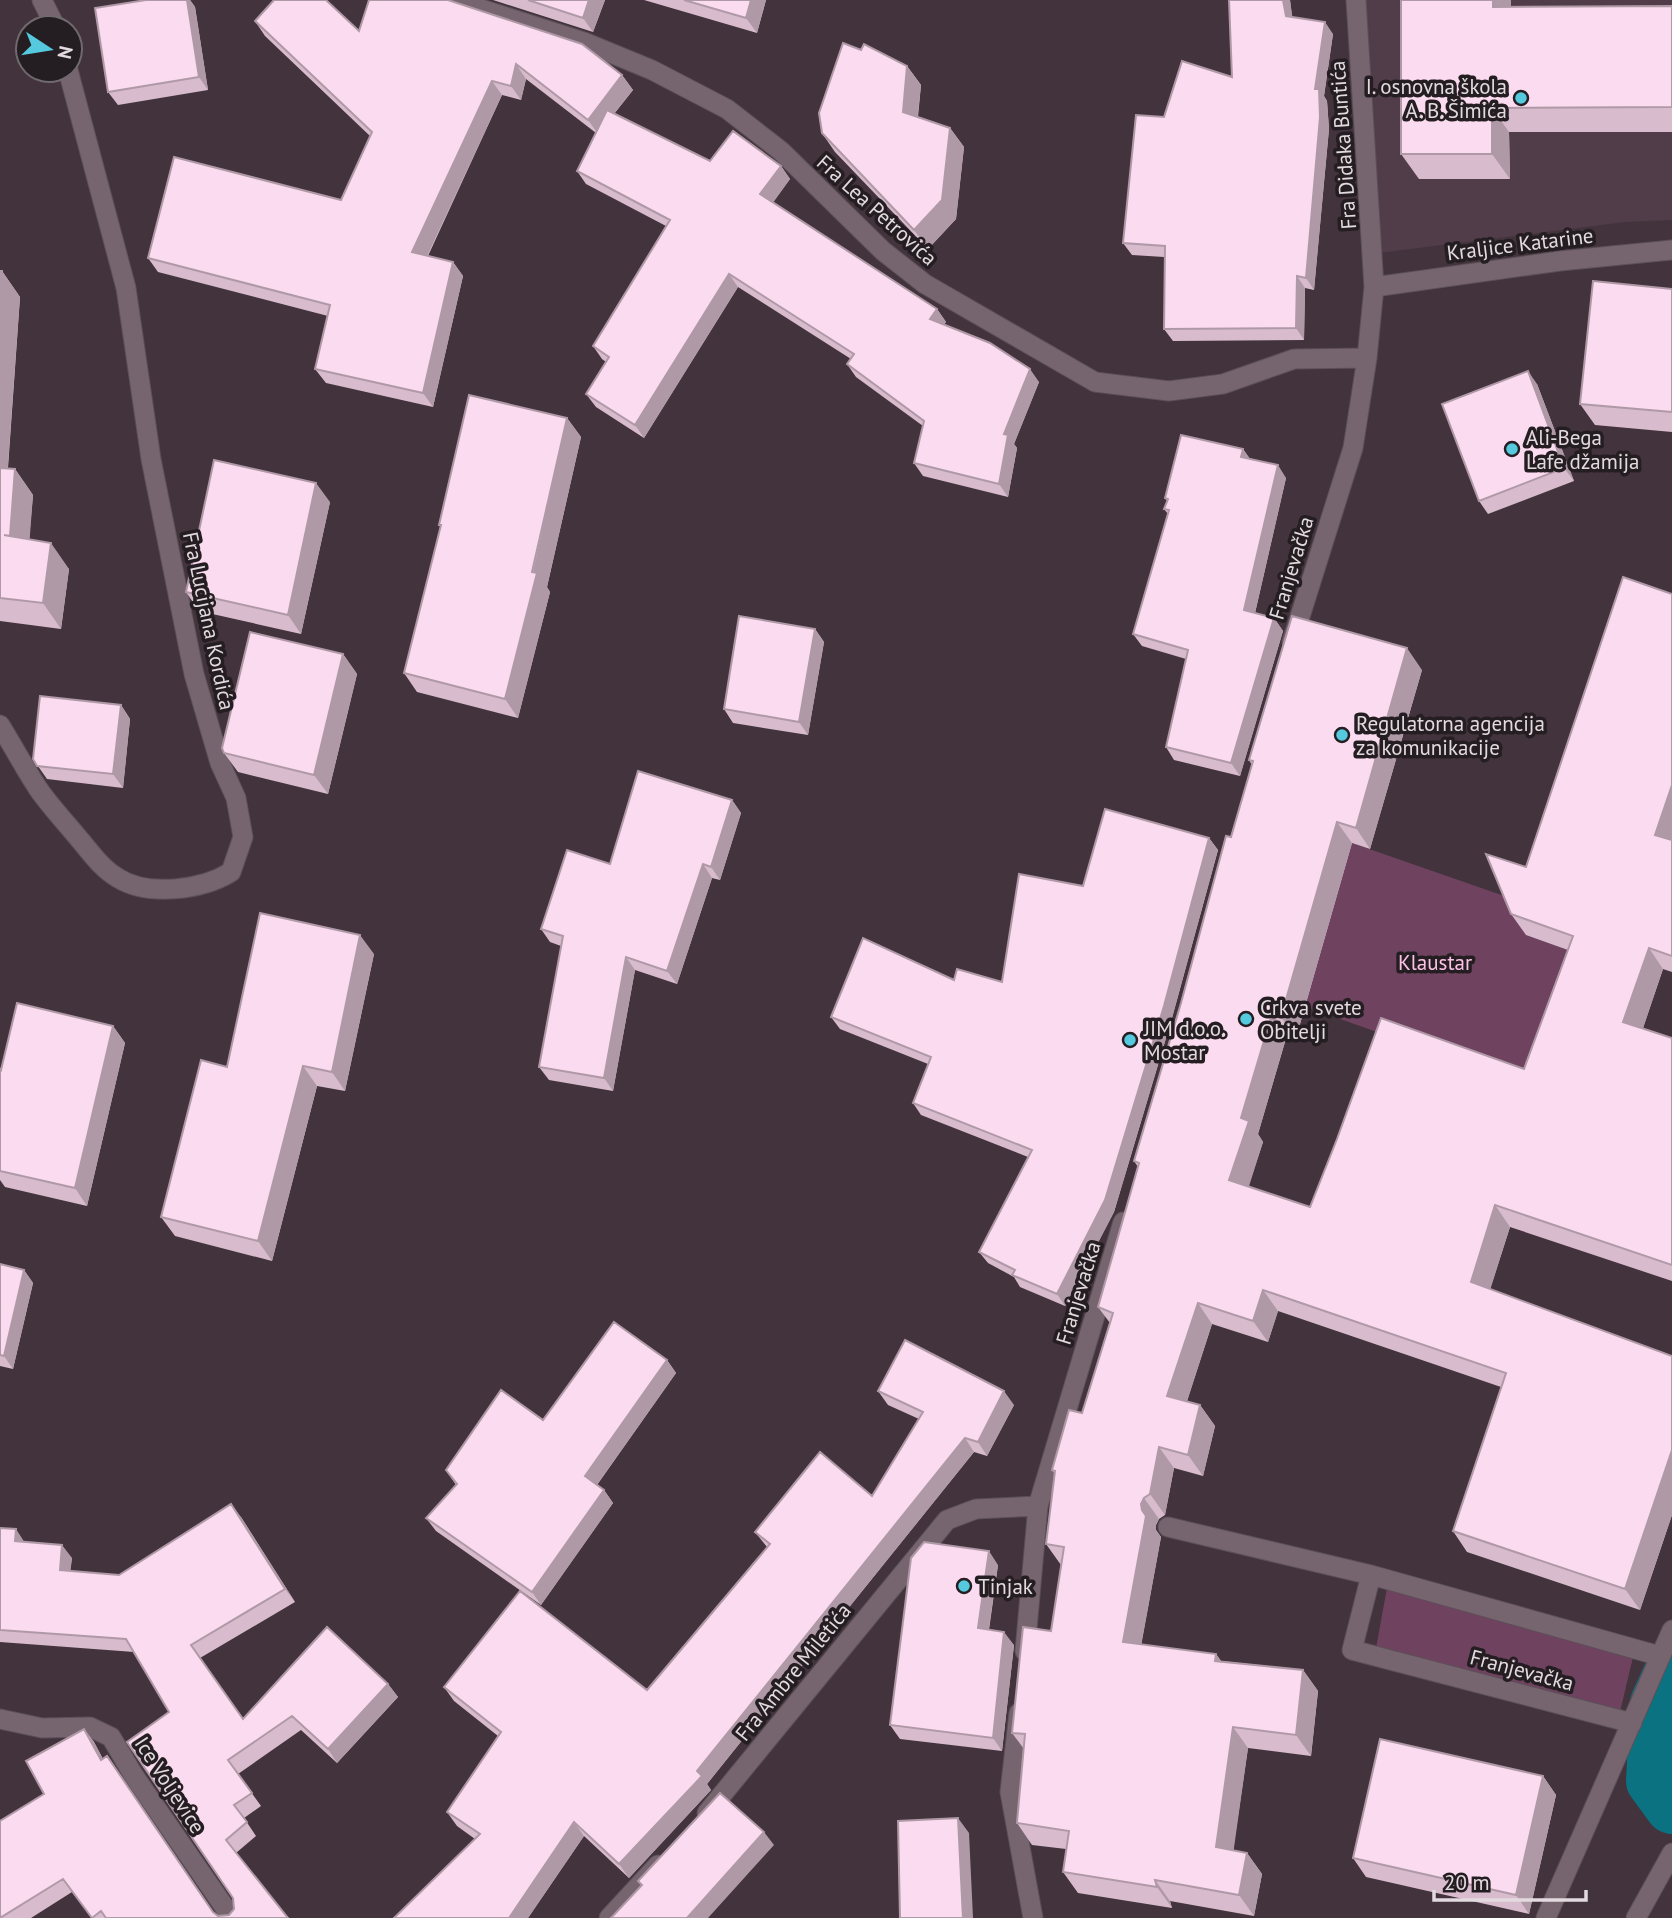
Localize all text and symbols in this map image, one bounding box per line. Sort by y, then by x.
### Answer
north arrow [14,14,84,84]
text: N [53,44,79,61]
street label: Fra Didaka Buntića [1324,60,1362,230]
place label: I. osnovna škola A. B. Šimića [1366,73,1507,124]
marker: I. osnovna škola A. B. Šimića [1513,90,1529,106]
street label: Fra Lea Petrovića [811,149,943,271]
street label: Kraljice Katarine [1445,222,1595,266]
place label: Ali-Bega Lafe džamija [1526,424,1639,475]
marker: Ali-Bega Lafe džamija [1504,441,1520,457]
street label: Franjevačka [1263,513,1319,623]
street label: Fra Lucijana Kordića [177,529,241,713]
place label: Regulatorna agencija za komunikacije [1356,710,1545,761]
marker: Regulatorna agencija za komunikacije [1334,727,1350,743]
park label: Klaustar [1398,949,1472,976]
place label: Crkva svete Obitelji [1260,994,1362,1045]
marker: Crkva svete Obitelji [1238,1011,1254,1027]
place label: JIM d.o.o. Mostar [1143,1015,1225,1066]
marker: JIM d.o.o. Mostar [1122,1032,1138,1048]
street label: Franjevačka [1050,1238,1106,1348]
place label: Tinjak [978,1573,1033,1600]
marker: Tinjak [956,1578,972,1594]
street label: Fra Ambre Miletića [729,1598,857,1746]
street label: Franjevačka [1467,1643,1577,1697]
street label: Ice Voljevice [129,1731,211,1839]
scale bar [1434,1858,1586,1902]
text: 20 m [1444,1869,1490,1896]

